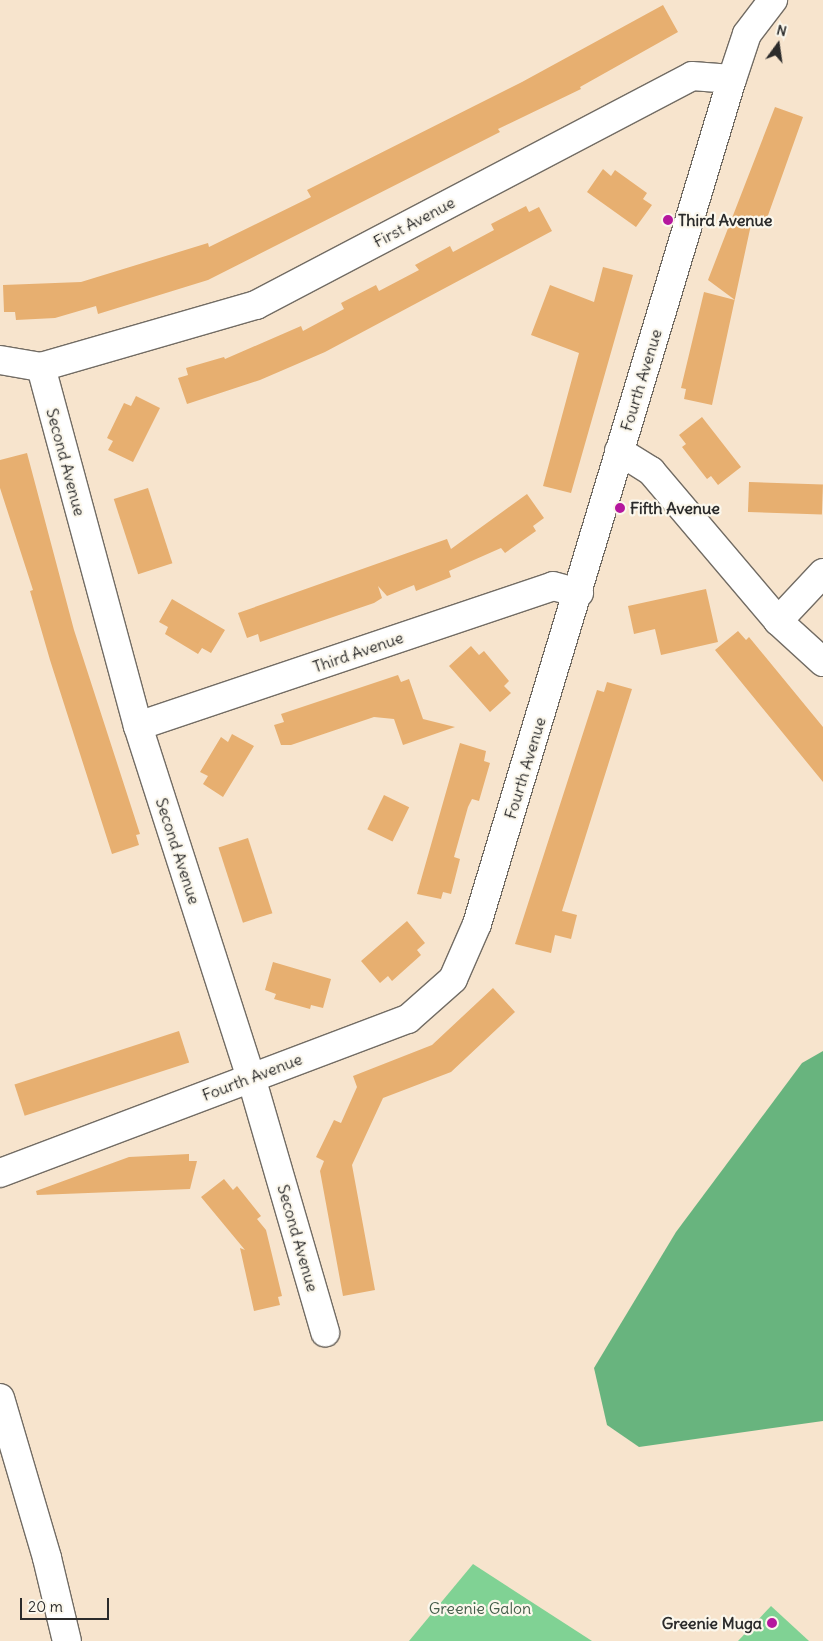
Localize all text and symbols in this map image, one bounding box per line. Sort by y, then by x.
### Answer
north arrow [753,20,803,70]
text: N [775,21,789,40]
street label: First Avenue [370,193,458,251]
place label: Third Avenue [678,210,772,230]
marker: Third Avenue [662,214,674,226]
street label: Fourth Avenue [616,327,666,433]
street label: Second Avenue [42,406,90,518]
place label: Fifth Avenue [630,498,720,518]
marker: Fifth Avenue [614,502,626,514]
street label: Third Avenue [310,628,406,676]
street label: Fourth Avenue [500,715,550,821]
street label: Second Avenue [152,795,204,907]
street label: Fourth Avenue [199,1049,305,1105]
street label: Second Avenue [274,1182,322,1294]
scale bar [22,1588,111,1620]
text: 20 m [28,1597,63,1616]
park label: Greenie Galon [429,1598,531,1618]
place label: Greenie Muga [662,1613,762,1633]
marker: Greenie Muga [766,1617,778,1629]

